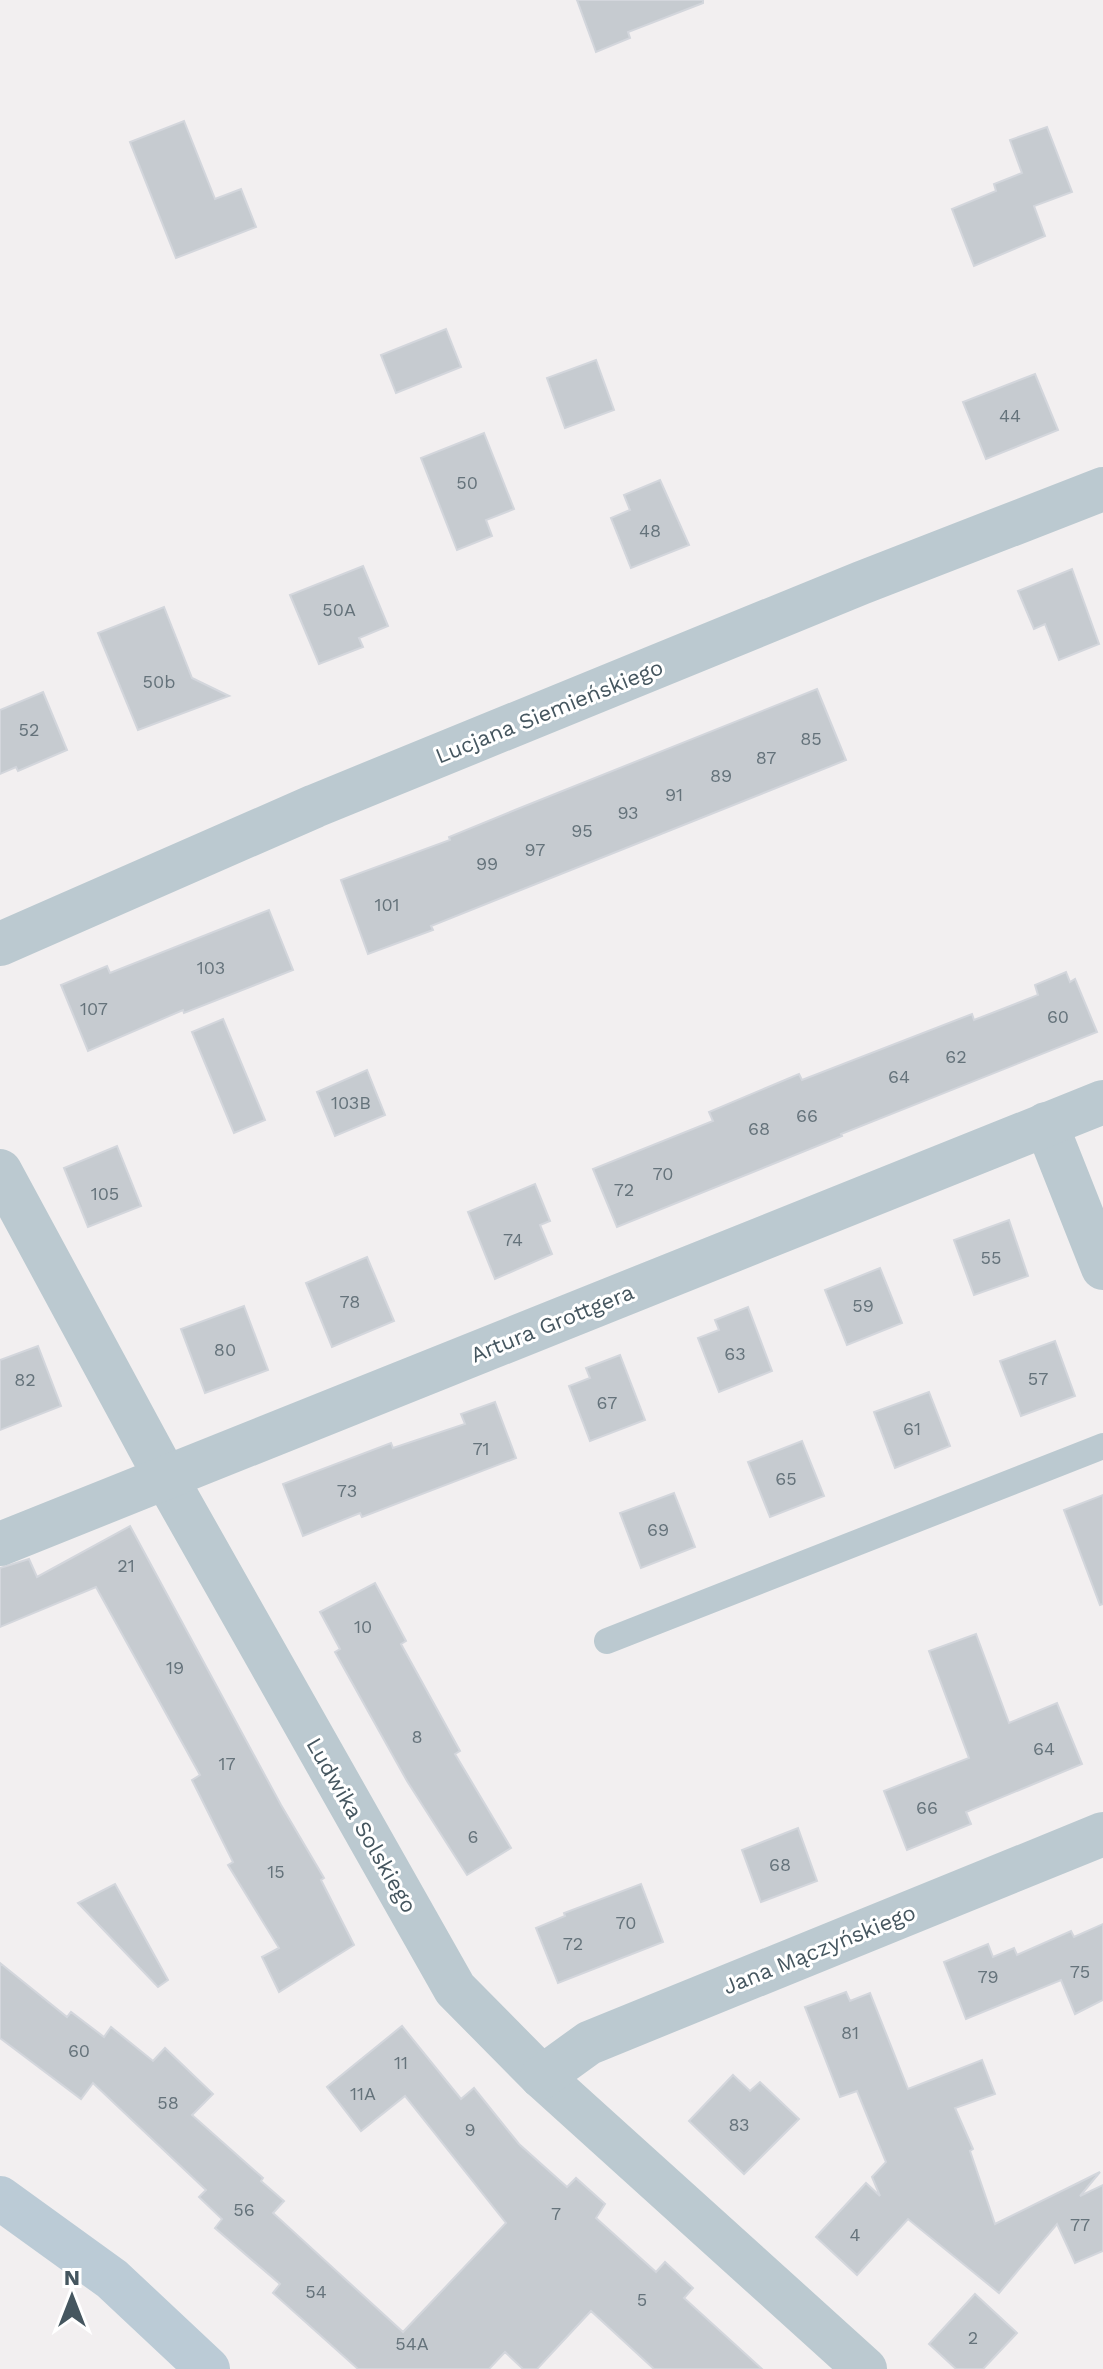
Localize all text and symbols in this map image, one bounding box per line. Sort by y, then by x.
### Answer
house number: 44 [999,405,1021,426]
house number: 50 [456,472,478,493]
house number: 48 [639,520,661,541]
house number: 50A [322,599,356,620]
street label: Lucjana Siemieńskiego [432,654,667,769]
house number: 50b [143,671,175,692]
house number: 52 [19,719,39,740]
house number: 85 [800,728,822,749]
house number: 87 [756,747,776,768]
house number: 89 [710,765,732,786]
house number: 91 [665,784,683,805]
house number: 93 [617,802,639,823]
house number: 95 [571,820,593,841]
house number: 97 [525,839,545,860]
house number: 99 [476,853,498,874]
house number: 101 [374,894,400,915]
house number: 103 [197,957,225,978]
house number: 107 [80,998,108,1019]
house number: 60 [1047,1006,1069,1027]
house number: 62 [945,1046,967,1067]
house number: 64 [888,1066,910,1087]
house number: 103B [331,1092,371,1113]
house number: 66 [796,1105,818,1126]
house number: 68 [748,1118,770,1139]
house number: 70 [653,1163,673,1184]
house number: 72 [614,1179,634,1200]
house number: 105 [91,1183,119,1204]
house number: 74 [503,1229,523,1250]
house number: 55 [981,1247,1001,1268]
street label: Artura Grottgera [467,1279,637,1368]
house number: 78 [340,1291,360,1312]
house number: 59 [852,1295,874,1316]
house number: 80 [214,1339,236,1360]
house number: 63 [724,1343,746,1364]
house number: 57 [1028,1368,1048,1389]
house number: 82 [14,1369,36,1390]
house number: 67 [597,1392,617,1413]
house number: 61 [903,1418,921,1439]
house number: 71 [472,1438,490,1459]
house number: 65 [775,1468,797,1489]
house number: 73 [337,1480,357,1501]
house number: 69 [647,1519,669,1540]
house number: 21 [117,1555,135,1576]
house number: 10 [354,1616,372,1637]
house number: 19 [166,1657,184,1678]
house number: 8 [411,1726,423,1747]
street label: Ludwika Solskiego [301,1733,422,1917]
house number: 64 [1033,1738,1055,1759]
house number: 17 [218,1753,236,1774]
house number: 66 [916,1797,938,1818]
house number: 6 [468,1826,478,1847]
house number: 68 [769,1854,791,1875]
house number: 15 [267,1861,285,1882]
street label: Jana Mączyńskiego [719,1899,919,1999]
house number: 70 [616,1912,636,1933]
house number: 72 [563,1933,583,1954]
house number: 75 [1070,1961,1090,1982]
house number: 79 [977,1966,999,1987]
house number: 81 [841,2022,859,2043]
house number: 60 [68,2040,90,2061]
house number: 11 [394,2052,408,2073]
house number: 11A [350,2083,376,2104]
house number: 58 [157,2092,179,2113]
house number: 83 [728,2114,750,2135]
house number: 9 [464,2119,476,2140]
house number: 56 [233,2199,255,2220]
house number: 7 [551,2203,561,2224]
house number: 77 [1070,2214,1090,2235]
house number: 4 [850,2224,861,2245]
north arrow [32,2257,112,2337]
text: N [64,2265,80,2290]
house number: 54 [305,2281,327,2302]
house number: 5 [637,2289,647,2310]
house number: 2 [968,2327,978,2348]
house number: 54A [395,2333,429,2354]

